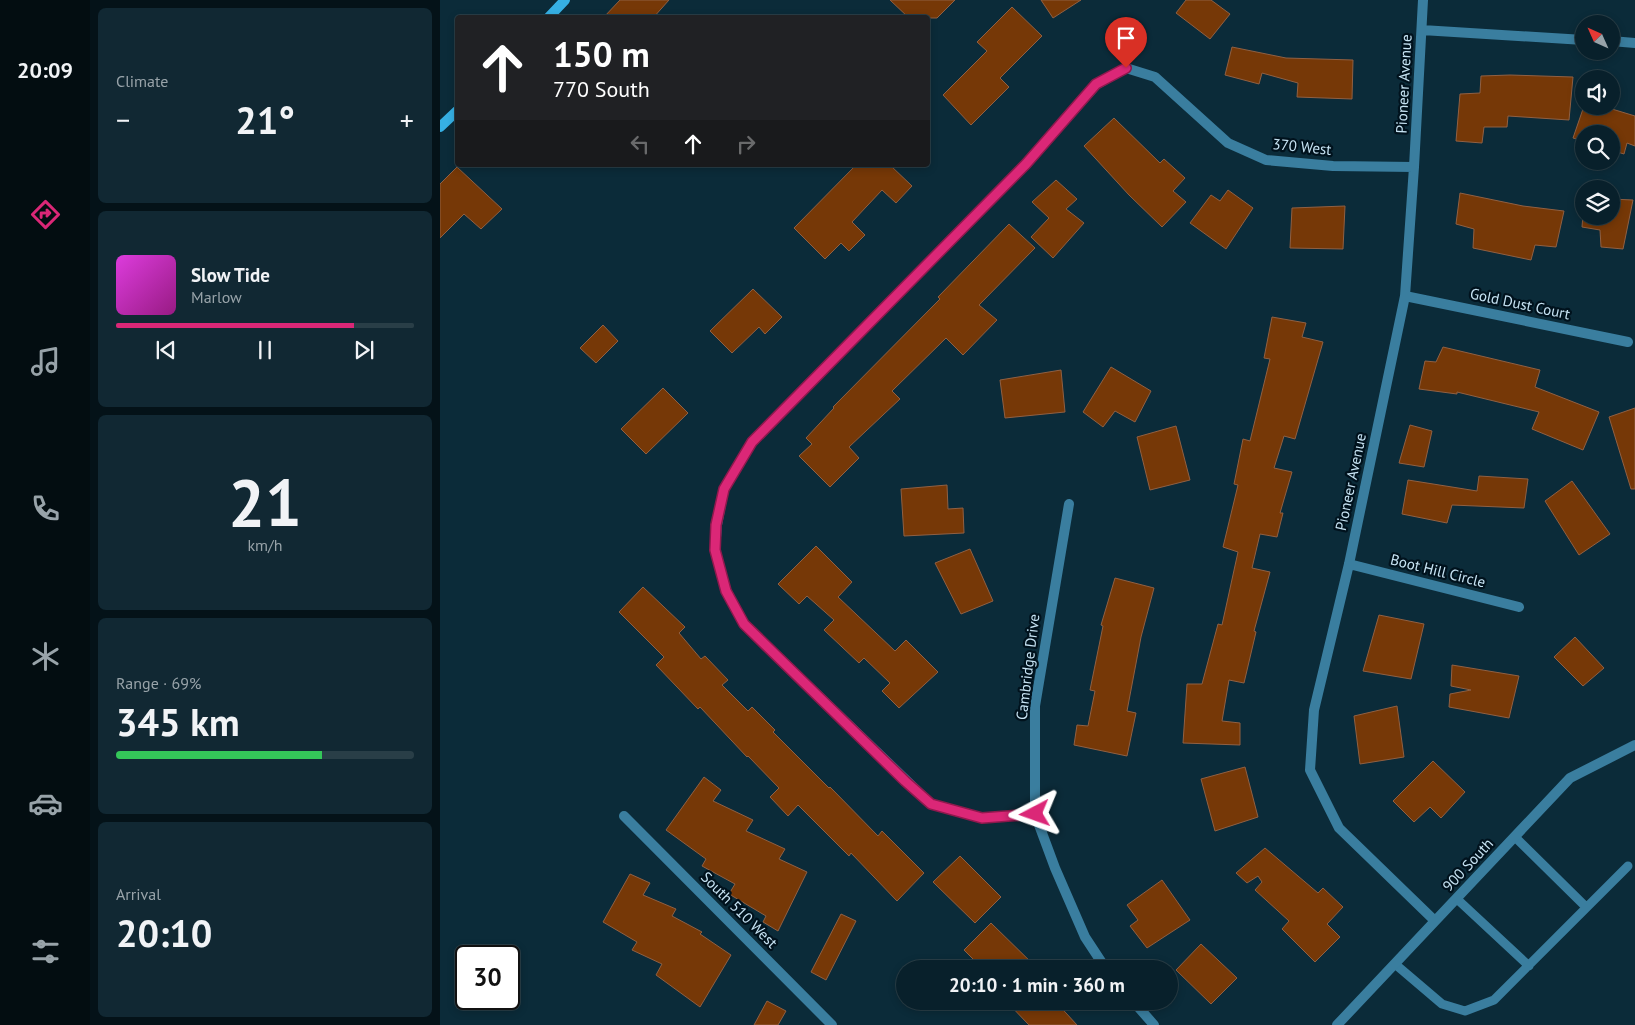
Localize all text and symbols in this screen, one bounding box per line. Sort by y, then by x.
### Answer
north arrow [1575,15,1620,60]
map controls [1575,15,1620,225]
pin [1105,17,1147,68]
icon: arrive [1112,24,1140,52]
text: 150 m [553,31,650,77]
street label: Pioneer Avenue [1391,34,1416,134]
icon: ahead [470,35,535,100]
text: 20:09 [17,56,73,84]
button: sound [1575,70,1620,115]
text: Climate [116,71,168,91]
text: 770 South [553,75,650,103]
text: 21° [235,95,295,144]
text: − [116,101,130,138]
text: + [400,101,414,138]
button: search [1575,125,1620,170]
icon: left [626,130,654,158]
icon: ahead [679,130,707,158]
icon: right [732,130,760,158]
street label: 370 West [1272,134,1332,159]
button: layers [1575,180,1620,225]
icon: directions [28,197,63,232]
text: Slow Tide [191,263,270,287]
street label: Gold Dust Court [1468,284,1572,323]
text: Marlow [191,287,242,307]
icon: previous [152,336,180,364]
icon: pause [251,336,279,364]
icon: next [350,336,378,364]
icon: music [28,344,63,379]
street label: Pioneer Avenue [1331,431,1370,532]
text: 21 [228,460,302,544]
icon: phone [28,491,63,526]
text: km/h [247,535,283,555]
street label: Boot Hill Circle [1389,550,1488,591]
street label: Cambridge Drive [1012,613,1043,721]
icon: climate [28,639,63,674]
text: Range · 69% [116,673,201,693]
text: 345 km [116,697,240,746]
icon: car [28,786,63,821]
position arrow [1008,787,1060,839]
street label: 900 South [1438,834,1497,895]
street label: South 510 West [697,867,782,952]
text: Arrival [116,884,161,904]
text: 20:10 [116,908,212,957]
icon: filters [28,934,63,969]
speed limit sign: 30 [455,945,520,1010]
text: 20:10 · 1 min · 360 m [949,973,1125,997]

